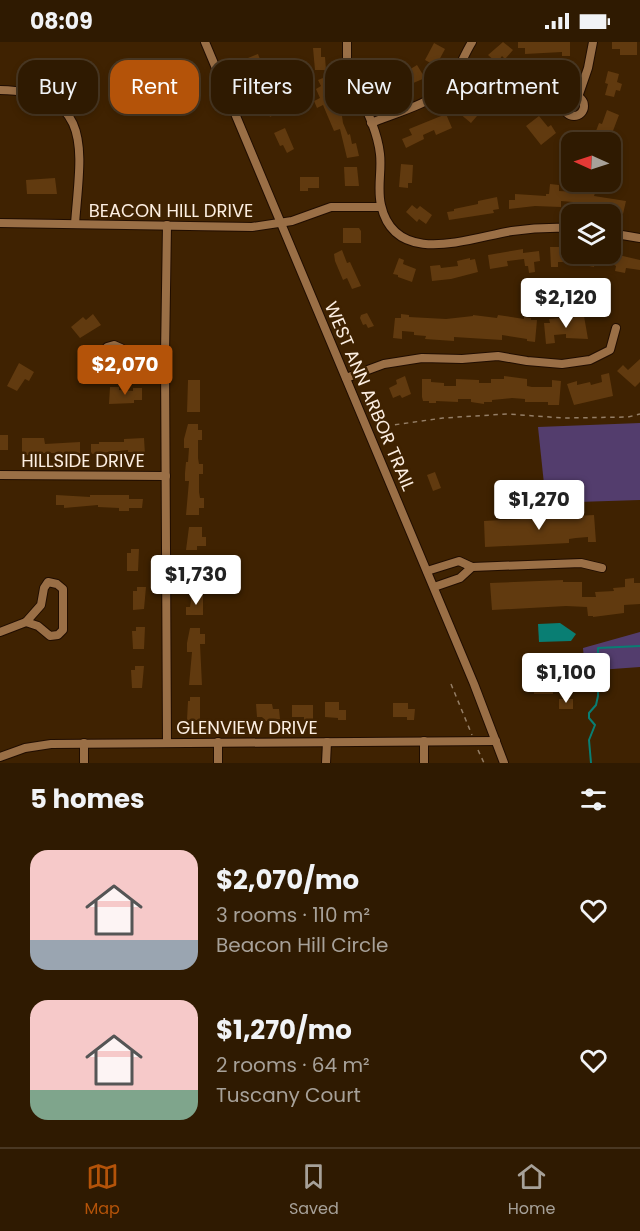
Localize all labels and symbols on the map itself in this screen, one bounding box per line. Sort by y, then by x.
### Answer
north arrow [561,132,621,192]
street label: BEACON HILL DRIVE [89,198,253,223]
pin: $2,120 [517,278,615,329]
street label: WEST ANN ARBOR TRAIL [319,298,421,495]
pin: $2,070 [76,345,174,396]
street label: HILLSIDE DRIVE [21,448,145,473]
pin: $1,270 [490,480,588,531]
pin: $1,730 [147,555,245,606]
pin: $1,100 [517,653,615,704]
street label: GLENVIEW DRIVE [176,715,318,740]

